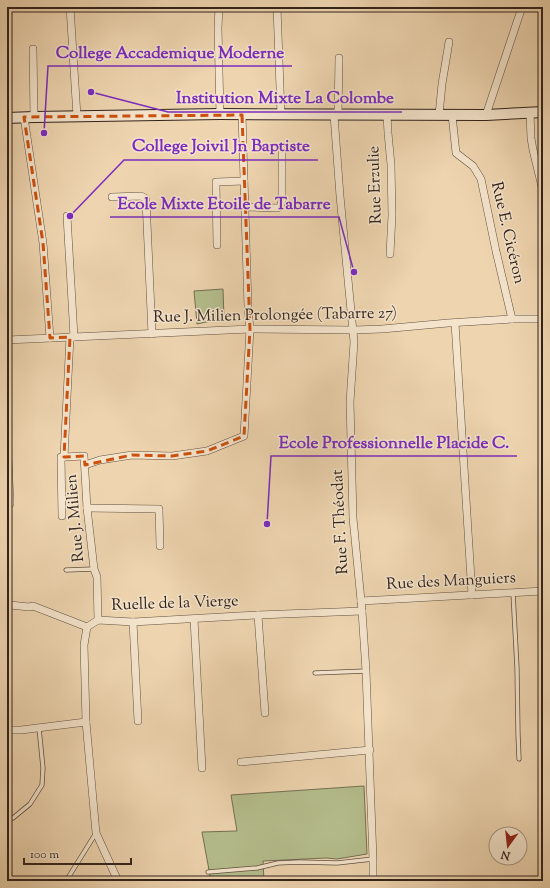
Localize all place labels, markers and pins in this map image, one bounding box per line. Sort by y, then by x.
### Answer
callout: College Accademique Moderne [48,37,292,66]
callout: Institution Mixte La Colombe [168,83,402,112]
callout: College Joivil Jn Baptiste [124,131,318,160]
callout: Ecole Mixte Etoile de Tabarre [110,188,339,217]
callout: Ecole Professionnelle Placide C. [271,427,517,456]

